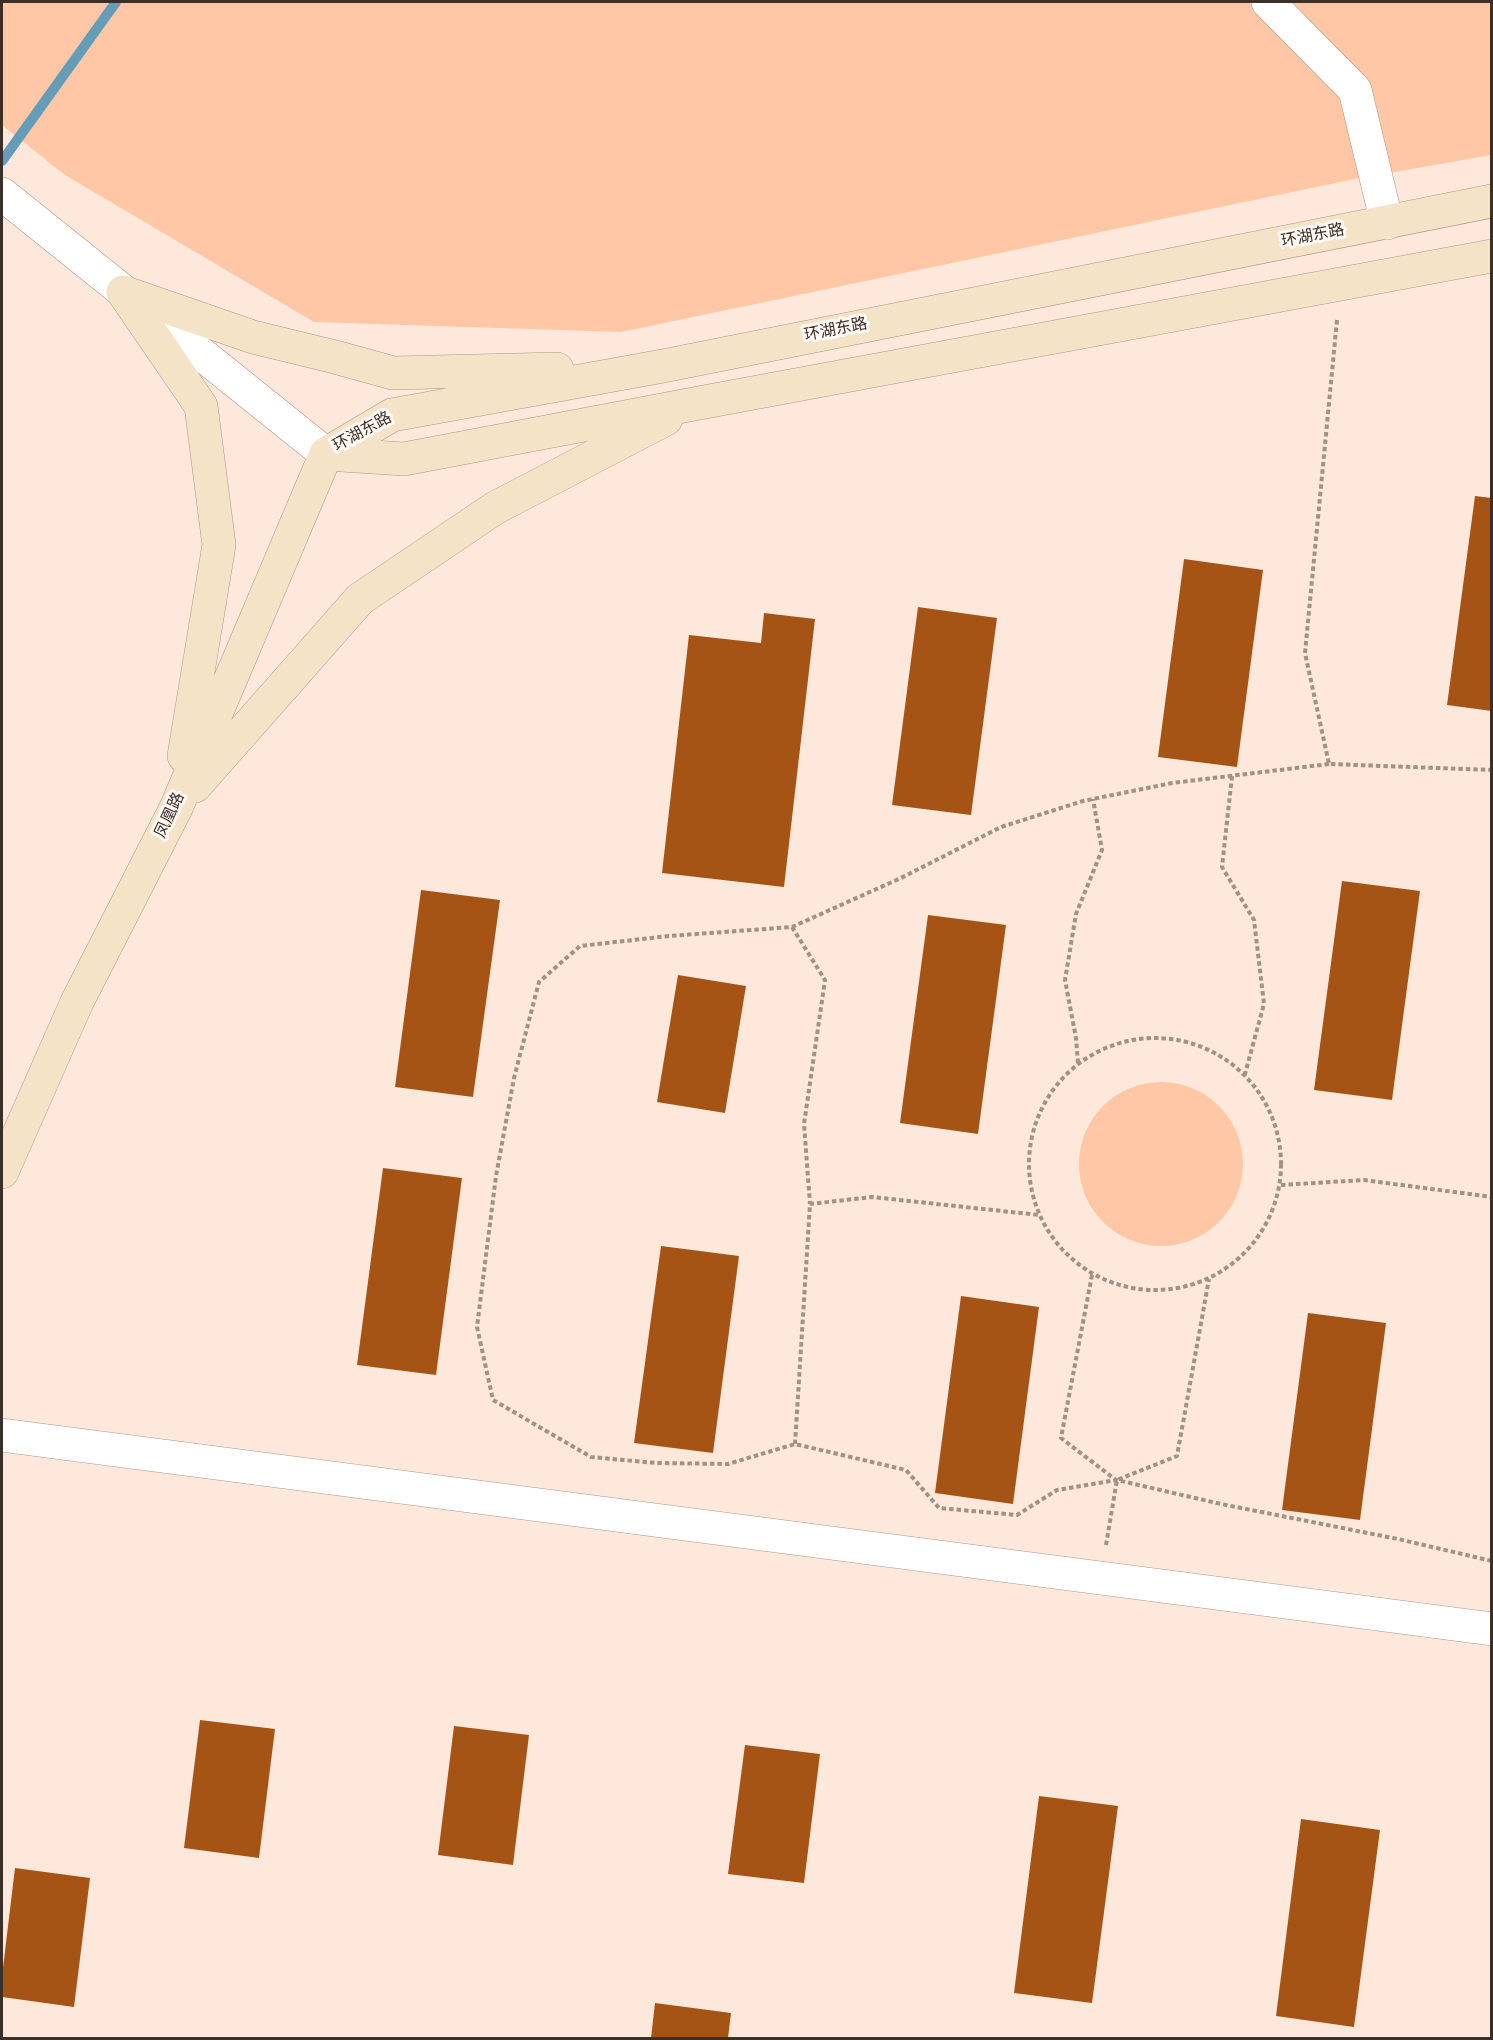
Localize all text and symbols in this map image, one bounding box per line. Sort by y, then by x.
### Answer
street label: 环湖东路 [1280,221,1346,253]
street label: 环湖东路 [803,315,869,347]
street label: 环湖东路 [330,409,396,457]
street label: 凤凰路 [152,790,190,842]

